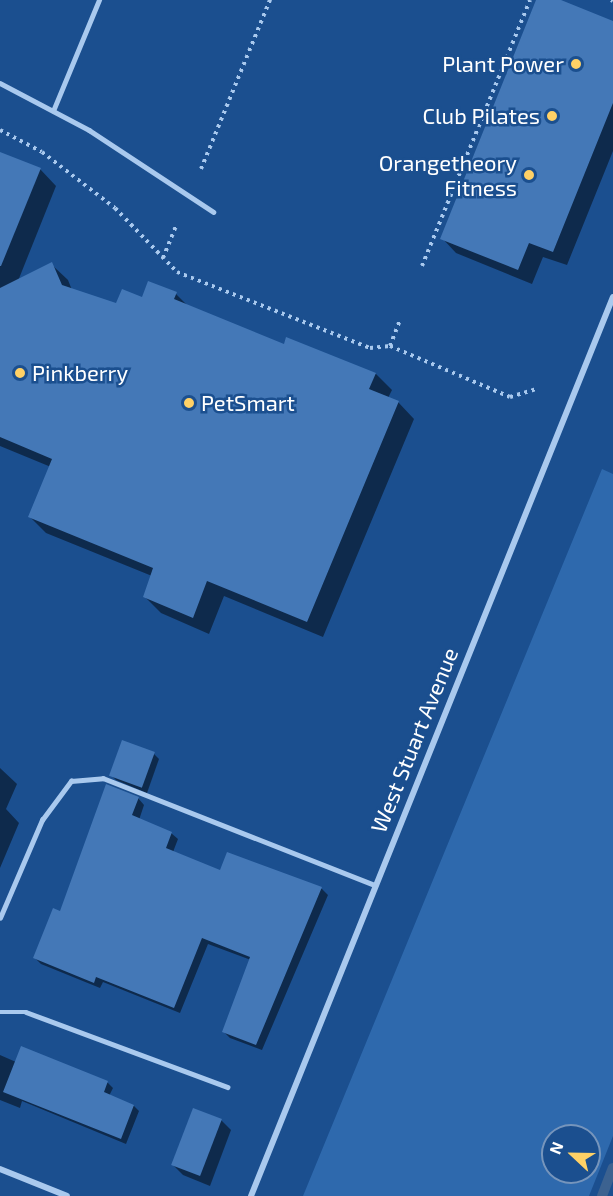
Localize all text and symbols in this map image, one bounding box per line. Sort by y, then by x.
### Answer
place label: Plant Power [442,51,564,77]
marker: Plant Power [569,57,583,71]
place label: Club Pilates [423,103,540,129]
marker: Club Pilates [545,109,559,123]
place label: Orangetheory Fitness [379,149,517,200]
marker: Orangetheory Fitness [522,168,536,182]
place label: Pinkberry [32,360,128,386]
marker: Pinkberry [13,366,27,380]
place label: PetSmart [201,390,295,416]
marker: PetSmart [182,396,196,410]
street label: West Stuart Avenue [365,643,463,837]
north arrow [541,1124,601,1184]
text: N [545,1139,567,1157]

